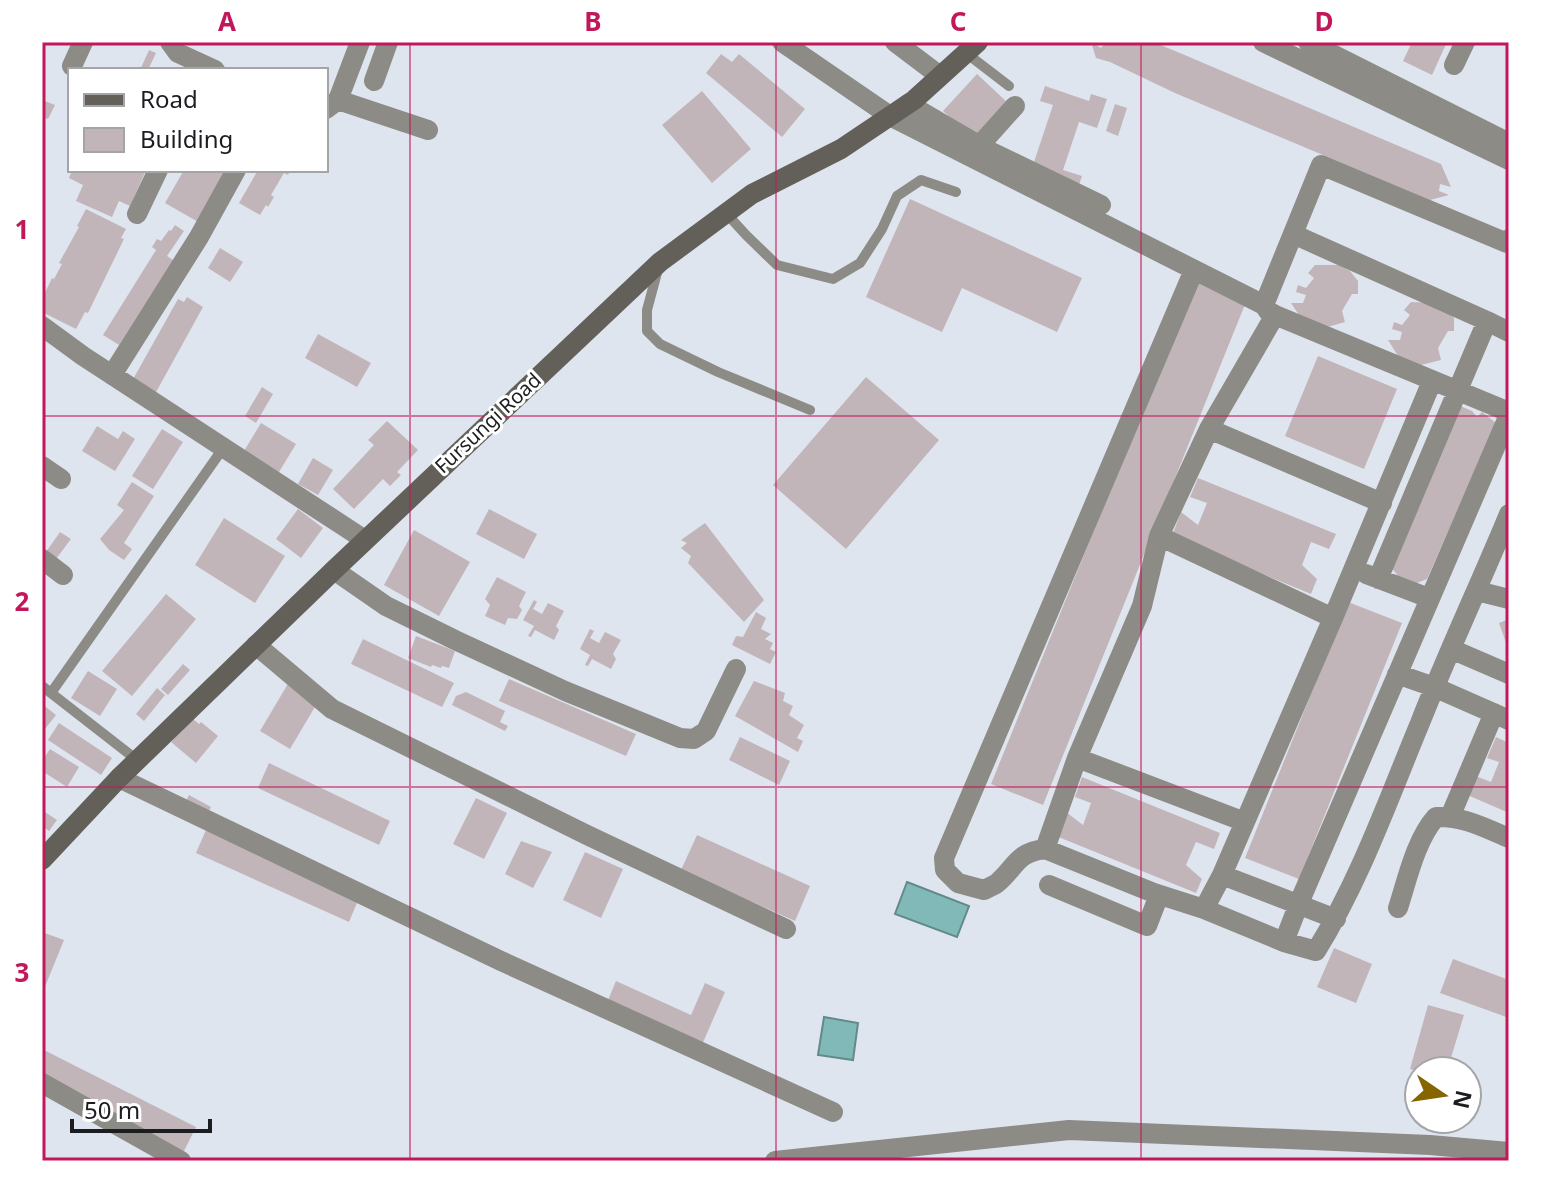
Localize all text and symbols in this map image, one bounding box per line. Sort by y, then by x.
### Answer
text: A [218,3,236,39]
text: B [584,3,602,39]
text: C [950,3,966,39]
text: D [1314,3,1334,39]
legend [68,68,328,172]
text: Road [140,82,198,115]
text: Building [140,122,233,155]
text: 1 [15,211,29,247]
street label: Fursungi Road [429,366,547,479]
text: 2 [15,583,30,619]
text: 3 [15,954,29,990]
north arrow [1403,1055,1483,1135]
scale bar [72,1083,210,1133]
text: N [1447,1088,1480,1112]
text: 50 m [84,1093,140,1126]

